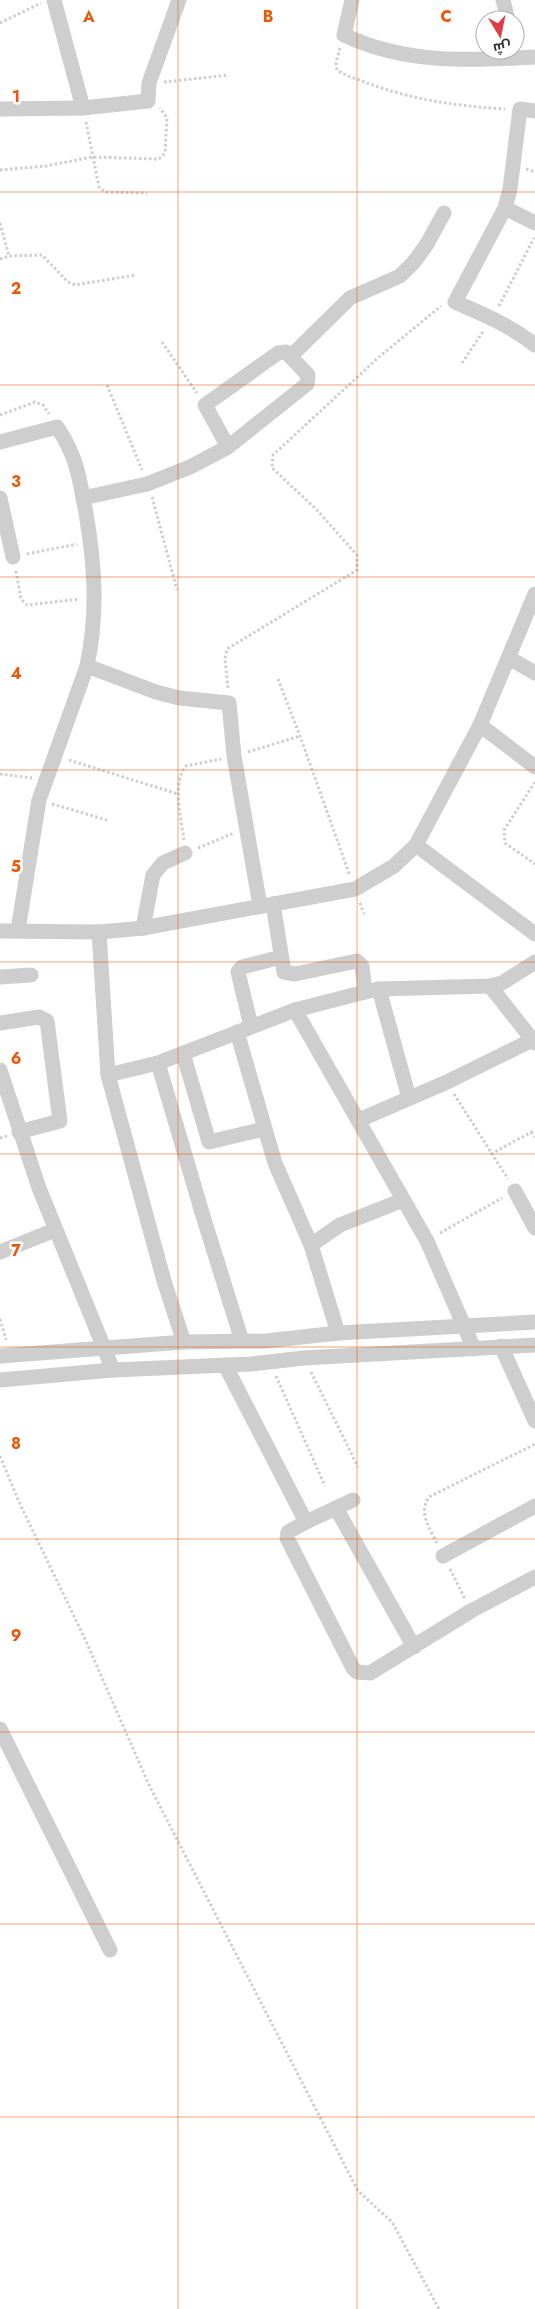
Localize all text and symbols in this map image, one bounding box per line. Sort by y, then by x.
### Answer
text: A [82,5,95,28]
text: B [263,5,273,28]
text: C [440,5,452,28]
north arrow [475,10,525,60]
text: ش [492,36,513,59]
text: 1 [12,85,20,108]
text: 2 [11,277,21,300]
text: 3 [11,470,21,493]
text: 4 [10,662,22,685]
text: 5 [11,855,21,878]
text: 6 [11,1047,21,1070]
text: 7 [11,1239,21,1262]
text: 8 [11,1432,21,1455]
text: 9 [11,1624,21,1647]

